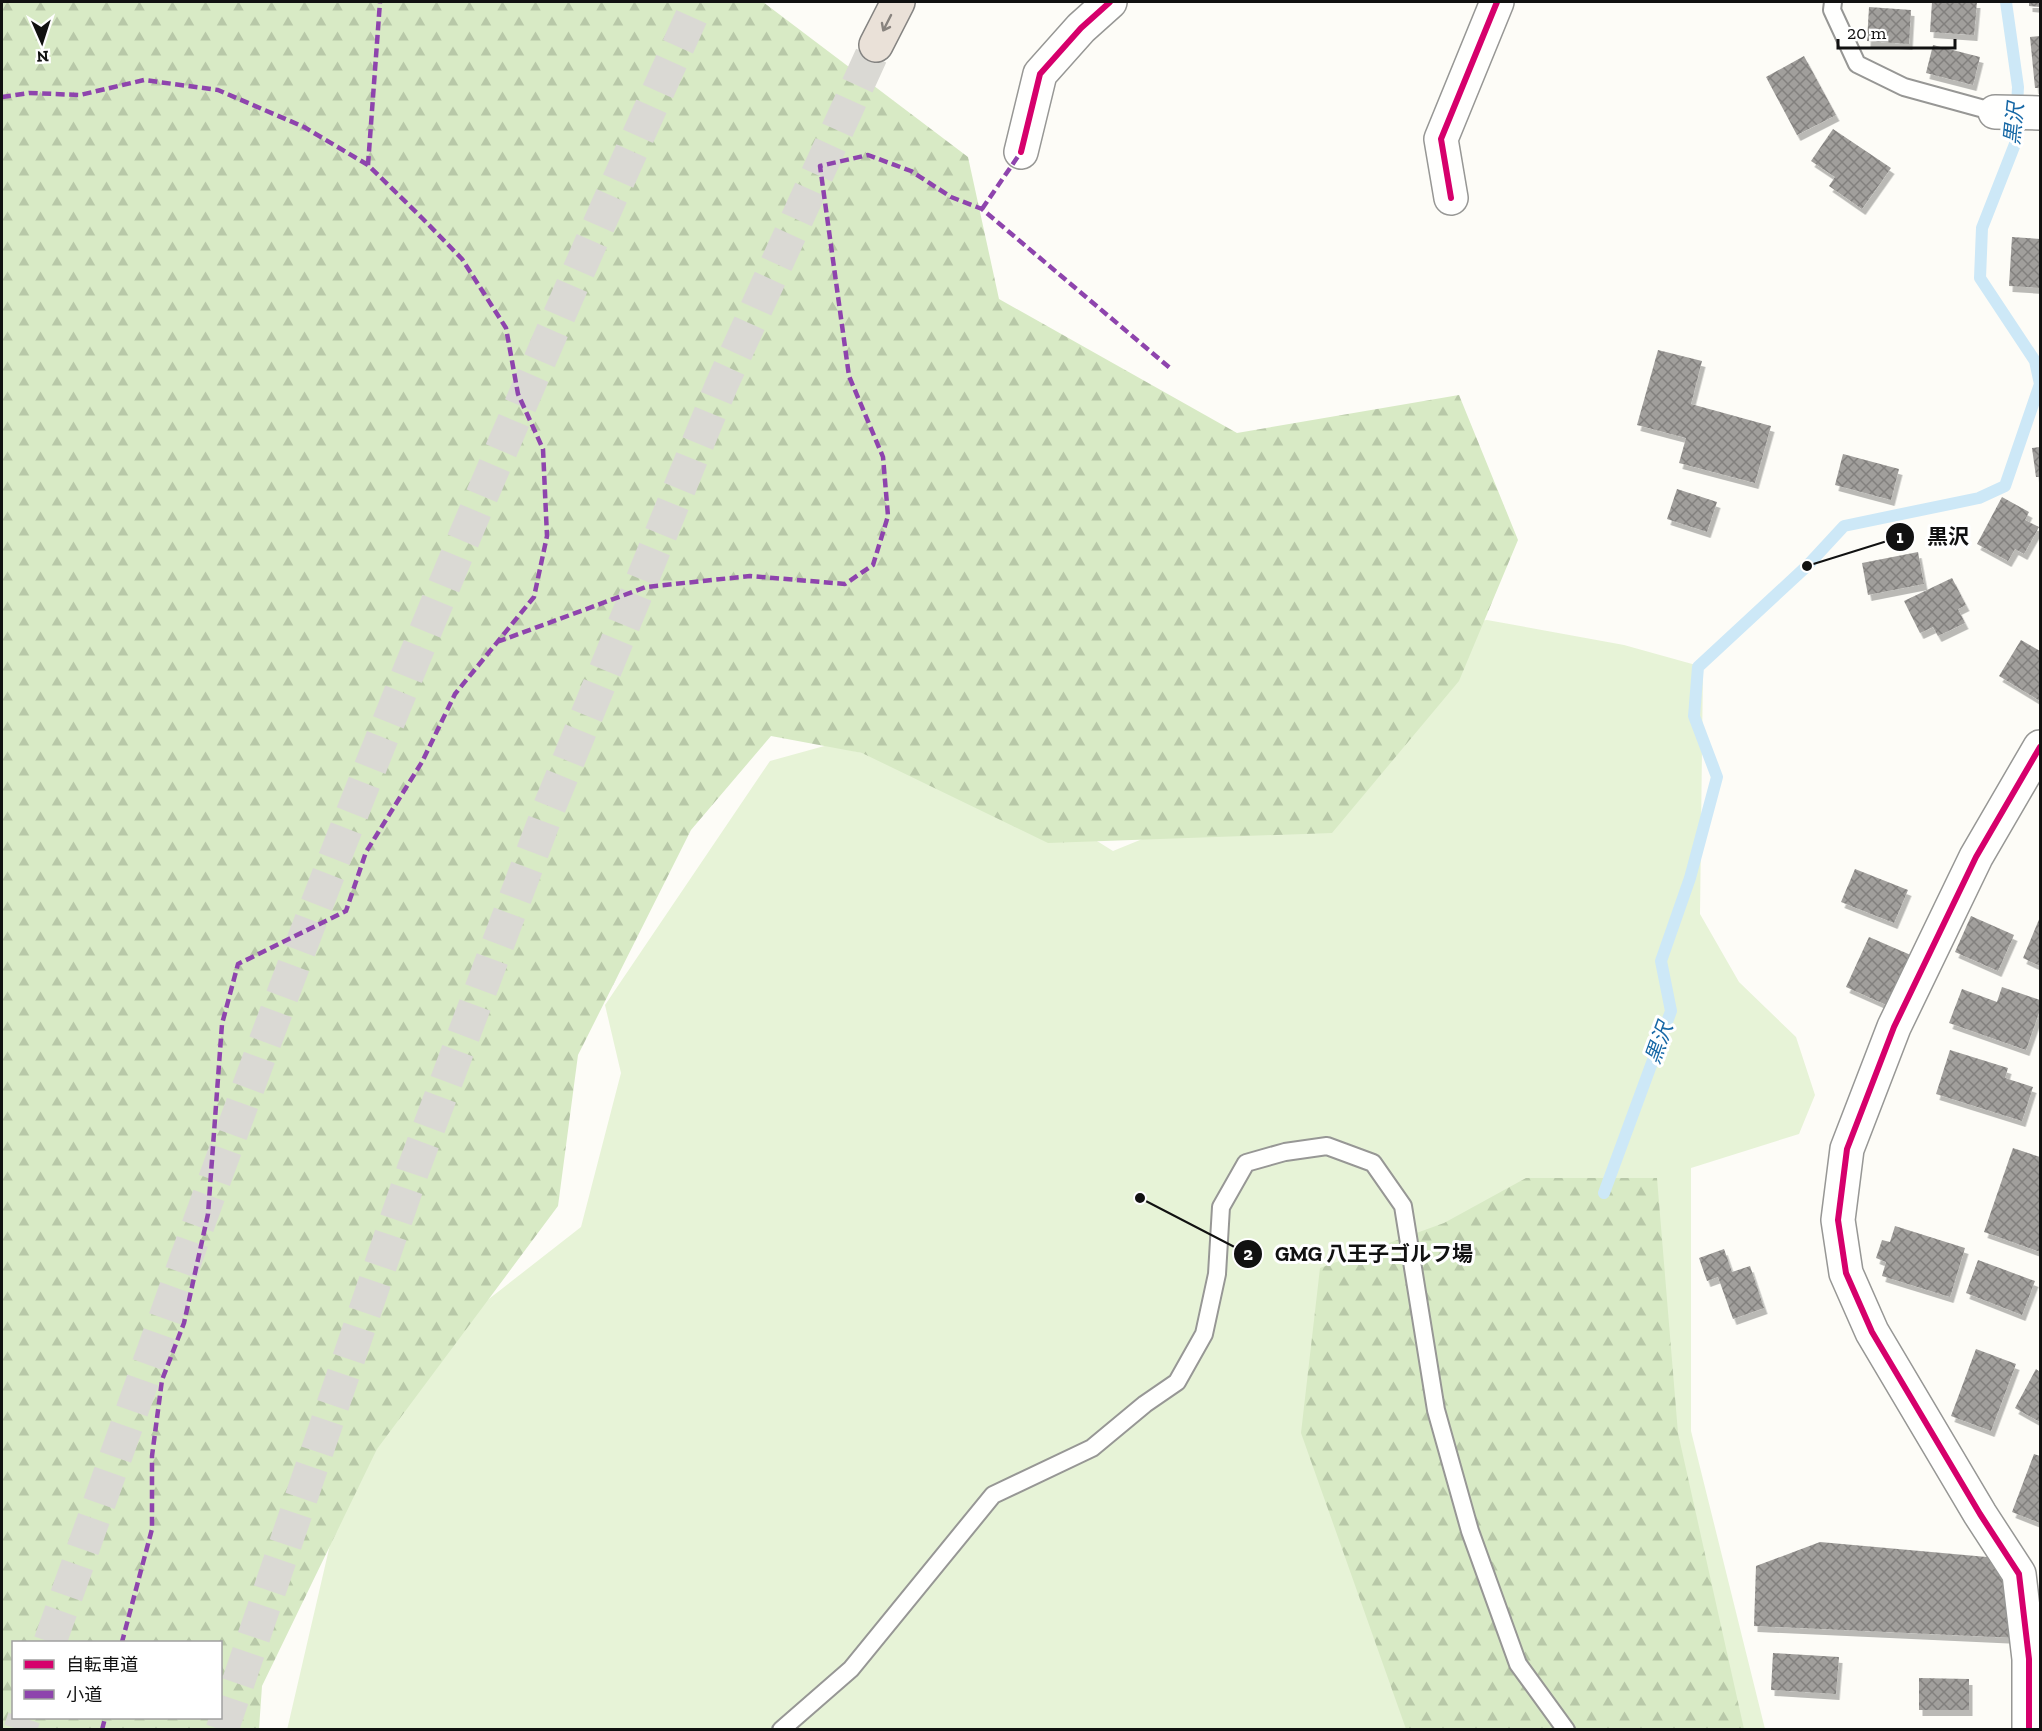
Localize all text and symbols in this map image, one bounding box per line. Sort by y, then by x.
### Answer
north arrow [12,12,72,72]
scale bar [1838,12,1955,50]
one-way arrow [881,14,892,32]
text: 20 m [1847,22,1887,44]
text: N [36,47,49,66]
water label: 黒沢 [1999,99,2028,146]
callout: 黒沢 [1885,517,1981,556]
text: 黒沢 [1927,524,1969,549]
text: 1 [1896,526,1904,548]
water label: 黒沢 [1640,1016,1678,1067]
callout: GMG 八王子ゴルフ場 [1233,1234,1485,1273]
text: GMG 八王子ゴルフ場 [1275,1241,1473,1266]
text: 2 [1243,1243,1253,1265]
legend [12,1641,222,1719]
text: 自転車道 [66,1654,138,1676]
text: 小道 [66,1684,102,1706]

